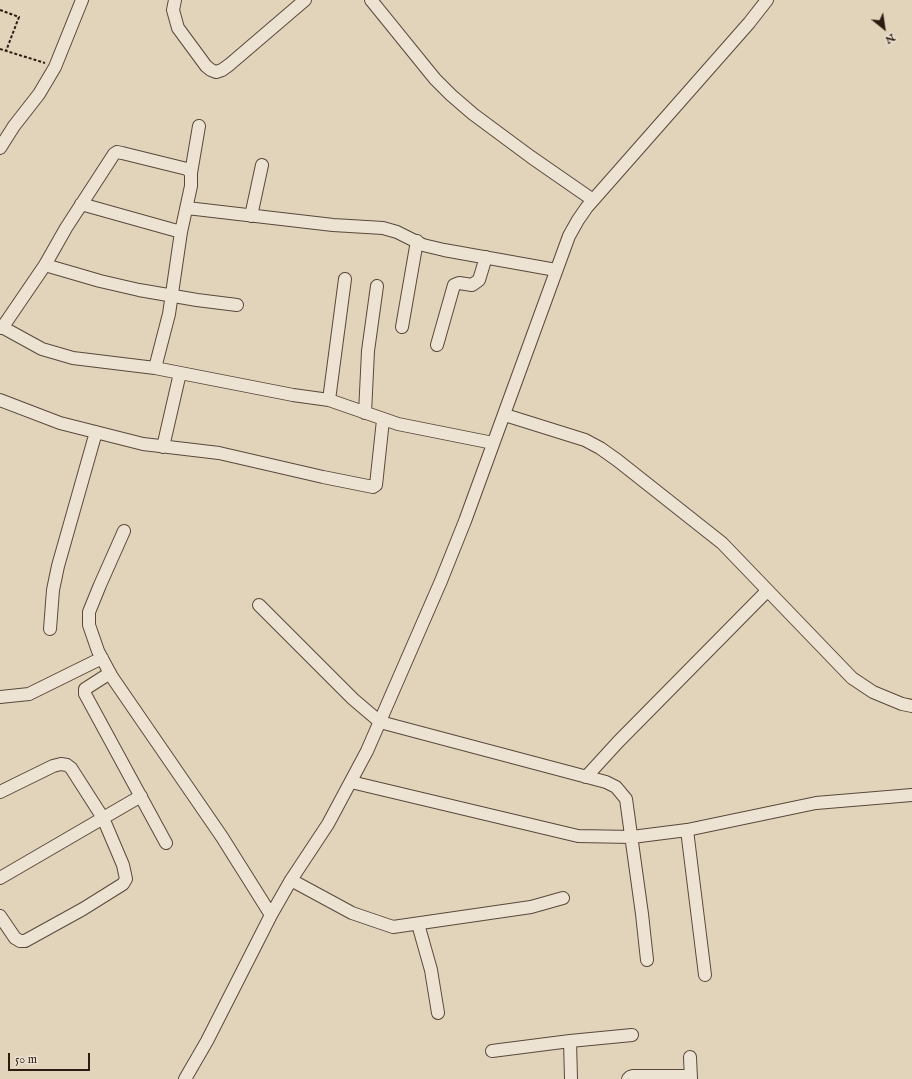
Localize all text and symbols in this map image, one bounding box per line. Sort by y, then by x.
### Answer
north arrow [864,8,904,48]
text: N [882,30,898,47]
scale bar [10,1045,92,1071]
text: 50 m [15,1052,37,1067]

